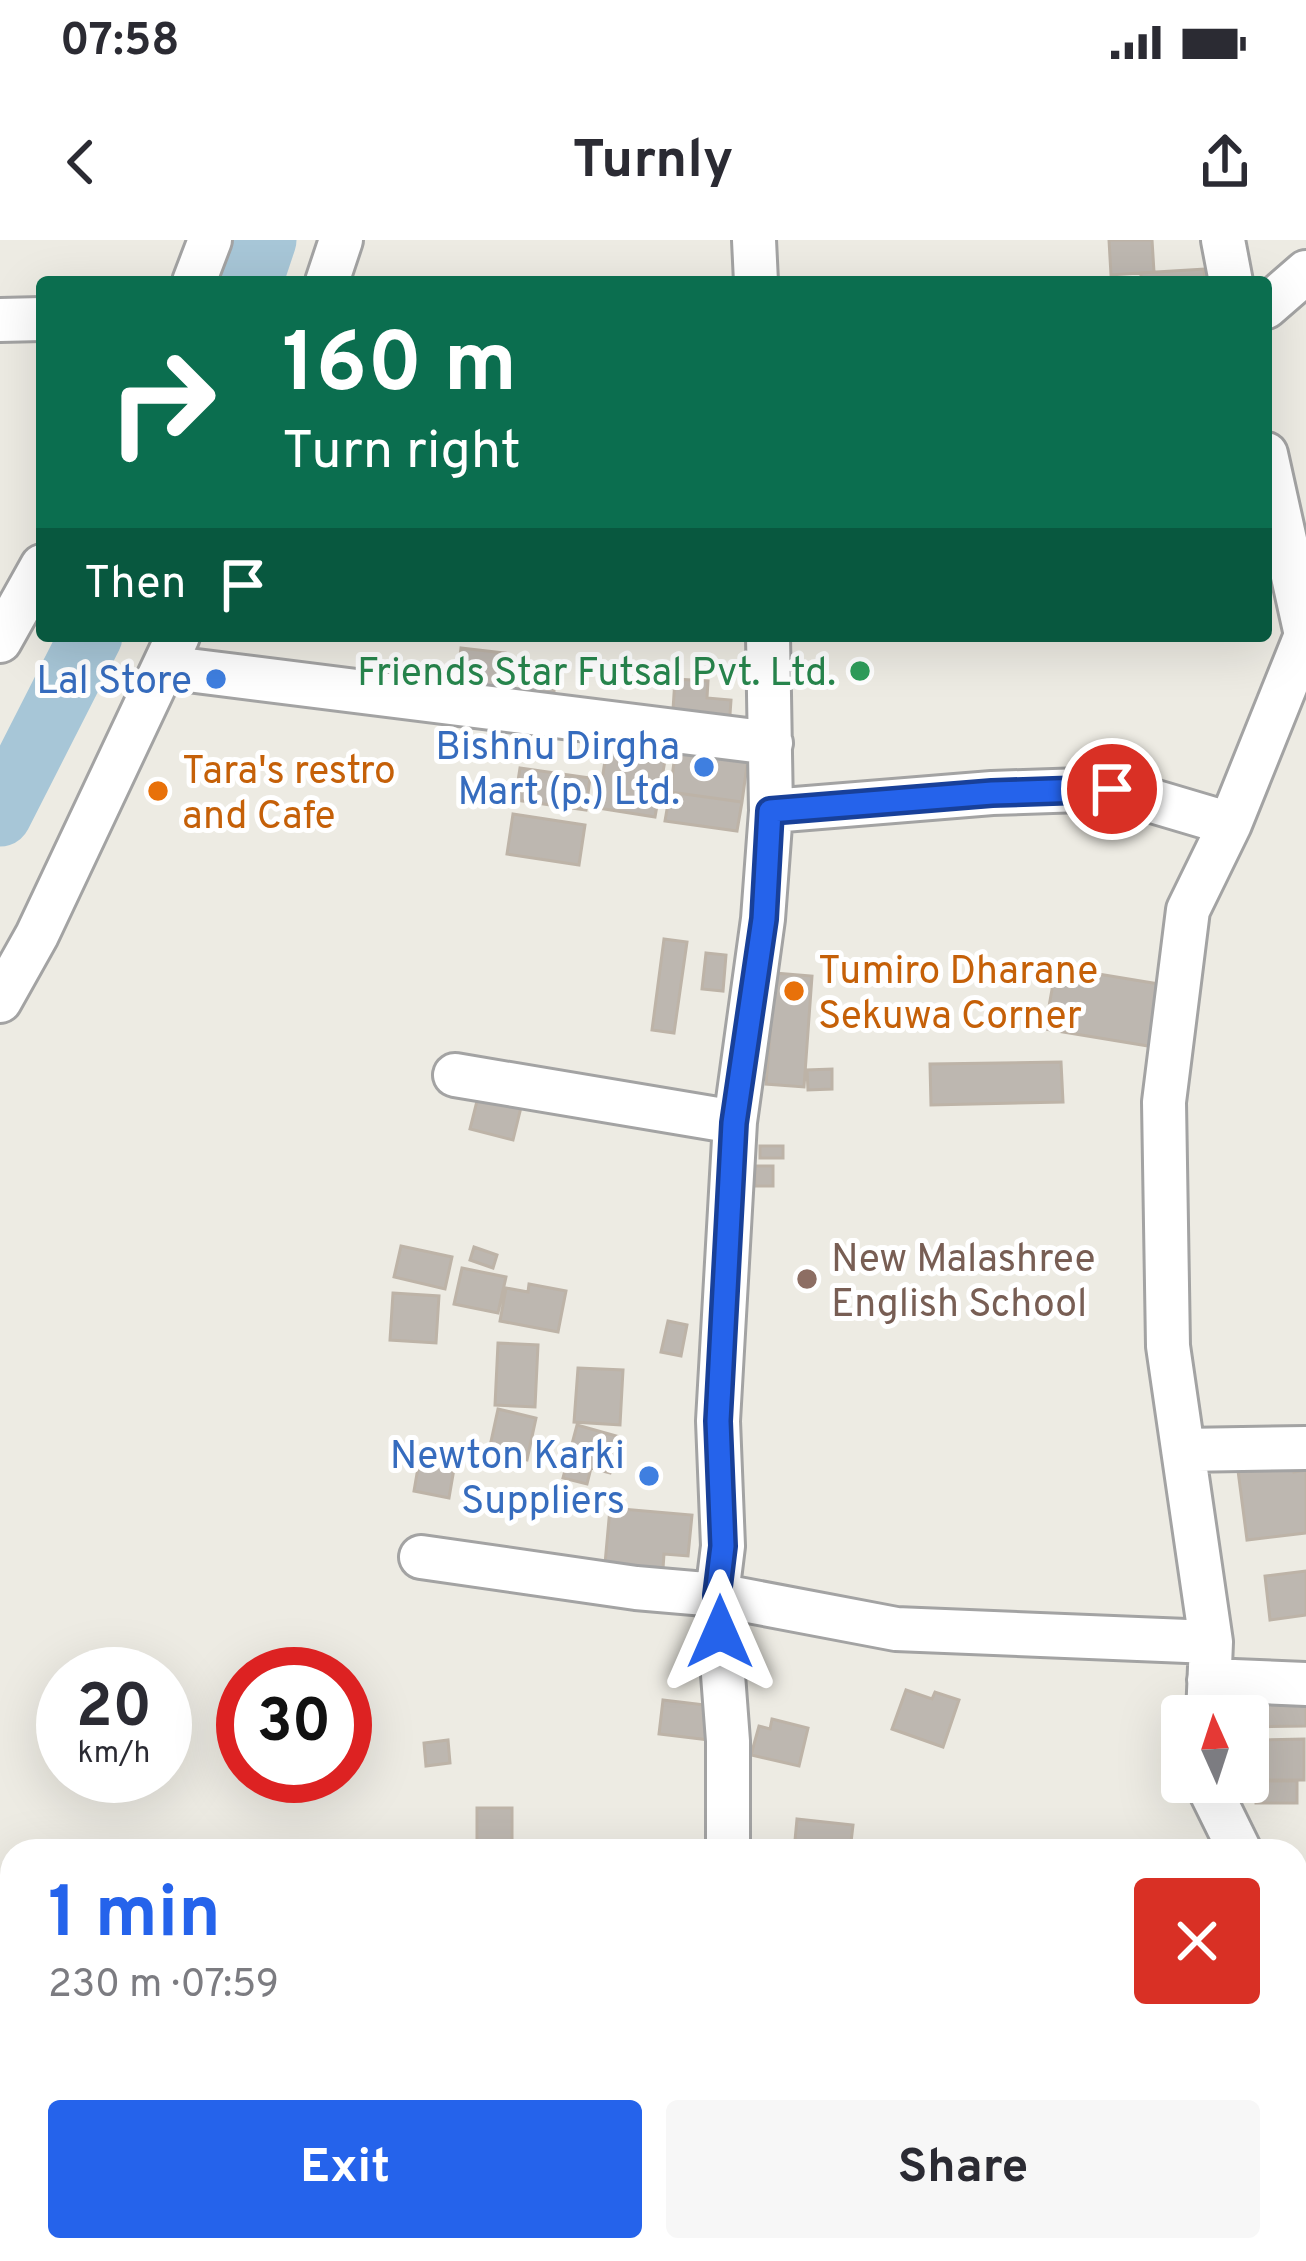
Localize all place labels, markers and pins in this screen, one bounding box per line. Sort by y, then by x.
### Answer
place label: Friends Star Futsal Pvt. Ltd. [357,651,836,700]
marker: Friends Star Futsal Pvt. Ltd. [847,658,873,684]
place label: Lal Store [36,659,192,708]
marker: Lal Store [203,666,229,692]
place label: Bishnu Dirgha Mart (p.) Ltd. [435,725,680,819]
pin [1061,738,1163,840]
place label: Tara's restro and Cafe [182,749,396,843]
marker: Bishnu Dirgha Mart (p.) Ltd. [691,754,717,780]
marker: Tara's restro and Cafe [145,778,171,804]
place label: Tumiro Dharane Sekuwa Corner [818,949,1098,1043]
marker: Tumiro Dharane Sekuwa Corner [781,978,807,1004]
place label: New Malashree English School [831,1237,1095,1331]
marker: New Malashree English School [794,1266,820,1292]
place label: Newton Karki Suppliers [390,1434,625,1528]
marker: Newton Karki Suppliers [636,1463,662,1489]

